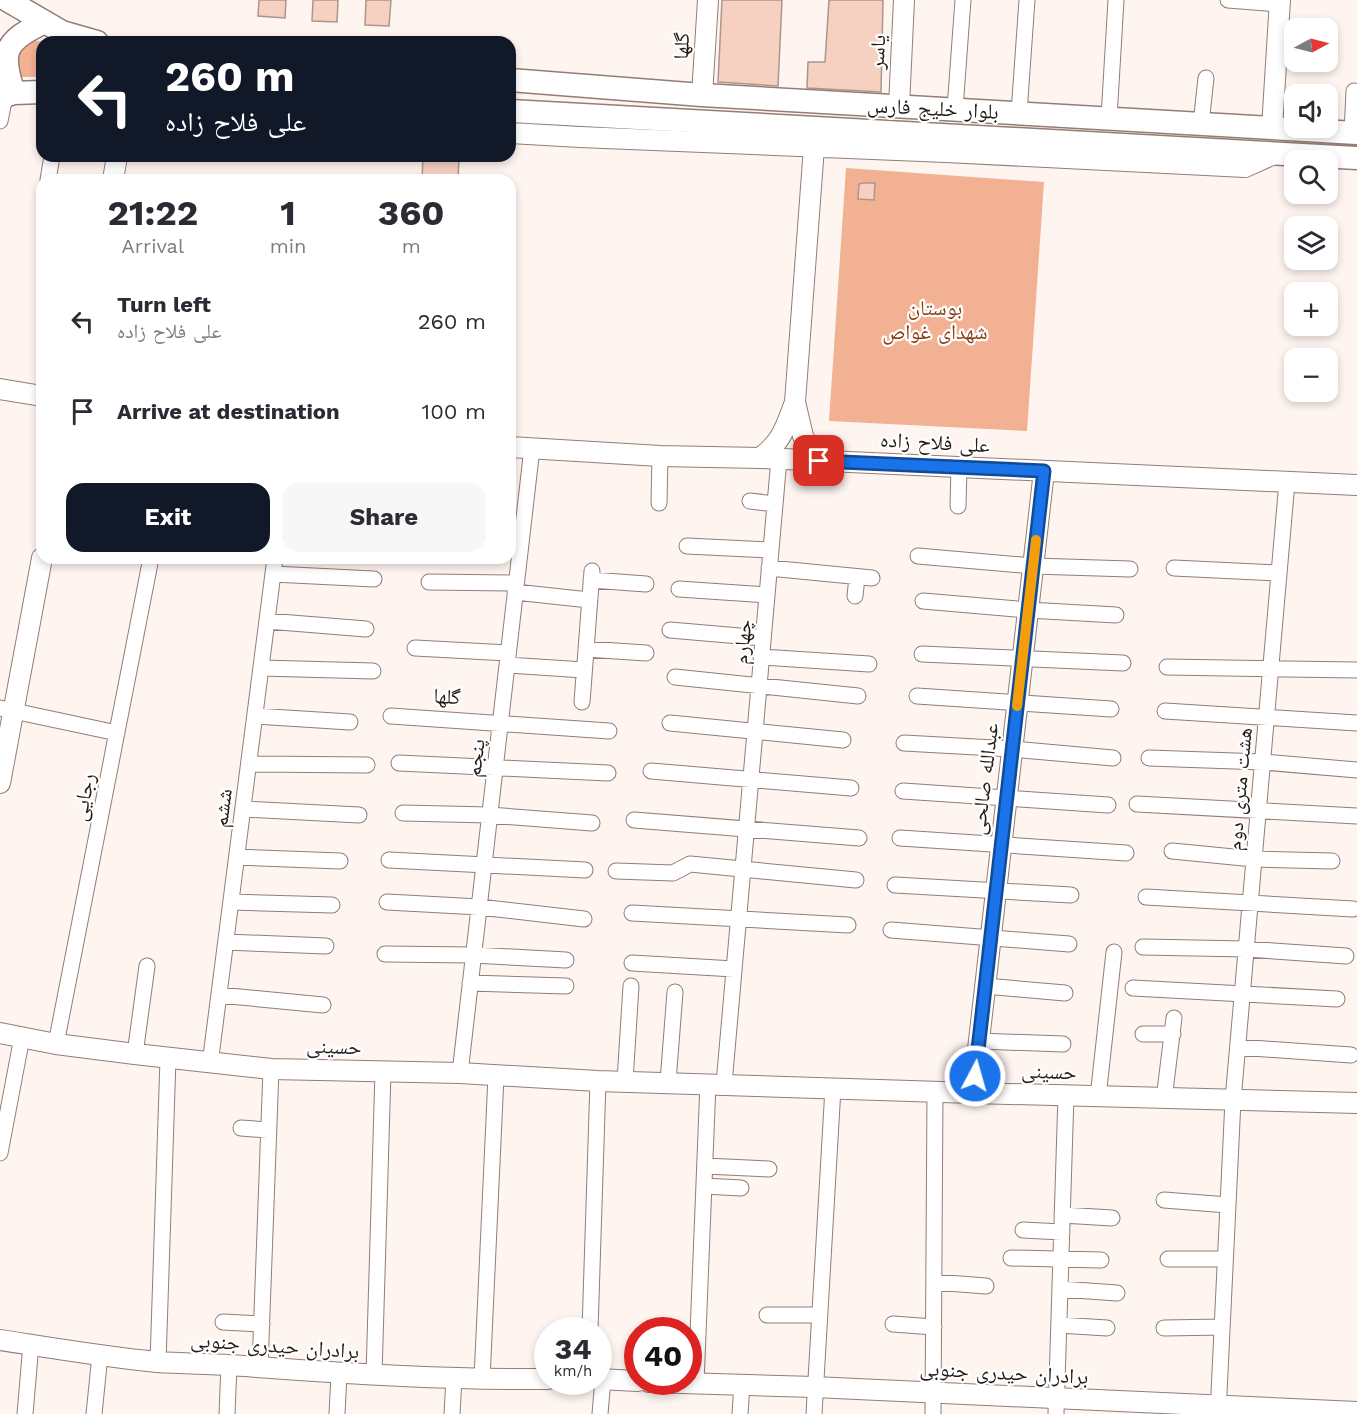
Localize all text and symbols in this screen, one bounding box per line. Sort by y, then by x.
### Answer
north arrow [1284,18,1338,72]
map controls [1284,18,1338,402]
street label: گلها [668,31,694,60]
street label: یاسر [864,34,890,71]
text: 260 m [165,52,295,101]
icon: left [66,60,144,138]
button: sound [1284,84,1338,138]
street label: بلوار خلیج فارس [867,92,999,125]
text: علی فلاح زاده [165,106,306,138]
button: search [1284,150,1338,204]
text: 21:22 [107,192,198,234]
text: 1 [280,192,296,234]
text: 360 [378,192,445,234]
button: layers [1284,216,1338,270]
text: Arrival [122,234,184,258]
text: min [270,234,306,258]
text: m [402,234,421,258]
button: + [1284,282,1338,336]
text: Turn left [117,292,211,317]
park label: بوستان شهدای غواص [882,295,988,345]
icon: left [66,305,99,338]
text: 260 m [418,309,486,334]
text: علی فلاح زاده [117,319,222,343]
button: − [1284,348,1338,402]
icon: arrive [66,395,99,428]
text: Arrive at destination [117,399,340,424]
text: 100 m [422,399,486,424]
street label: علی فلاح زاده [879,427,991,458]
pin [793,435,844,486]
icon: arrive [802,444,835,477]
button: Exit [66,483,270,552]
button: Share [282,483,486,552]
street label: چهارم [728,618,758,666]
street label: گلها [433,683,462,709]
street label: عبدالله صالحی [965,721,1004,837]
street label: هشت متری دوم [1221,726,1259,852]
street label: پنجم [460,737,492,779]
street label: رجایی [66,771,101,823]
street label: ششم [207,787,239,829]
street label: حسینی [306,1033,362,1060]
position arrow [943,1044,1007,1108]
street label: حسینی [1021,1058,1077,1085]
speed limit sign: 40 [624,1317,702,1395]
street label: برادران حیدری جنوبی [190,1327,360,1364]
text: 34 [554,1331,592,1366]
street label: برادران حیدری جنوبی [919,1355,1089,1390]
text: km/h [554,1362,592,1380]

